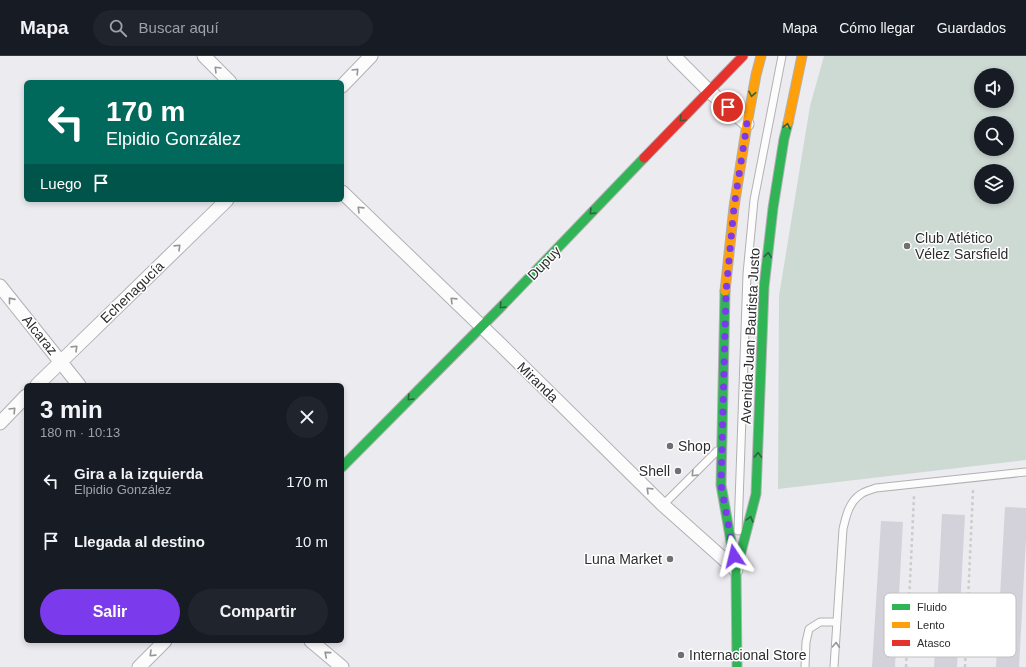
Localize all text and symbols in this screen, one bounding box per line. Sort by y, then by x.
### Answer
search box [93,10,373,46]
text: Mapa [20,17,69,38]
icon: search [107,17,129,39]
text: Buscar aquí [139,19,219,36]
text: Mapa [782,20,817,36]
text: Cómo llegar [839,20,915,36]
text: Guardados [937,20,1006,36]
one-way arrow [214,66,222,74]
one-way arrow [352,68,359,76]
map controls [974,68,1014,204]
button: sound [974,68,1014,108]
pin [711,90,745,124]
one-way arrow [749,91,757,97]
icon: left [40,96,92,148]
text: 170 m [106,96,185,127]
icon: arrive [717,96,739,118]
one-way arrow [679,114,687,122]
button: search [974,116,1014,156]
one-way arrow [782,123,790,130]
text: Elpidio González [106,129,241,149]
button: layers [974,164,1014,204]
icon: arrive [90,172,112,194]
text: Luego [40,175,82,192]
one-way arrow [357,206,365,214]
one-way arrow [589,207,597,215]
place label: Club Atlético Vélez Sarsfield [915,230,1008,262]
marker: Club Atlético Vélez Sarsfield [902,241,912,251]
street label: Dupuy [524,243,564,283]
one-way arrow [173,244,181,252]
street label: Avenida Juan Bautista Justo [737,247,763,425]
one-way arrow [763,252,772,258]
street label: Echenagucía [97,258,167,326]
one-way arrow [9,297,16,304]
one-way arrow [450,297,458,305]
one-way arrow [499,301,507,309]
street label: Alcaraz [19,312,61,358]
one-way arrow [70,345,78,353]
street label: Miranda [514,359,562,405]
one-way arrow [407,393,415,401]
text: 3 min [40,396,103,423]
button: close [286,396,328,438]
one-way arrow [8,407,16,415]
text: 180 m · 10:13 [40,425,120,440]
place label: Shop [678,438,711,454]
marker: Shop [665,441,675,451]
one-way arrow [754,452,762,458]
place label: Shell [639,463,670,479]
text: Gira a la izquierda [74,465,203,482]
marker: Shell [673,466,683,476]
one-way arrow [691,469,699,477]
icon: left [40,470,62,492]
text: 170 m [286,473,328,490]
text: Elpidio González [74,482,172,497]
one-way arrow [646,488,654,495]
one-way arrow [745,516,754,523]
icon: arrive [40,530,62,552]
text: Llegada al destino [74,533,205,550]
text: 10 m [295,533,328,550]
position arrow [713,535,755,577]
place label: Luna Market [584,551,662,567]
marker: Luna Market [665,554,675,564]
button: Salir [40,589,180,635]
button: Compartir [188,589,328,635]
legend [884,593,1016,657]
text: Fluido [917,601,947,613]
text: Lento [917,619,945,631]
text: Atasco [917,637,951,649]
one-way arrow [831,642,840,648]
place label: Internacional Store [689,647,807,663]
one-way arrow [149,649,157,657]
marker: Internacional Store [676,650,686,660]
one-way arrow [324,652,331,659]

